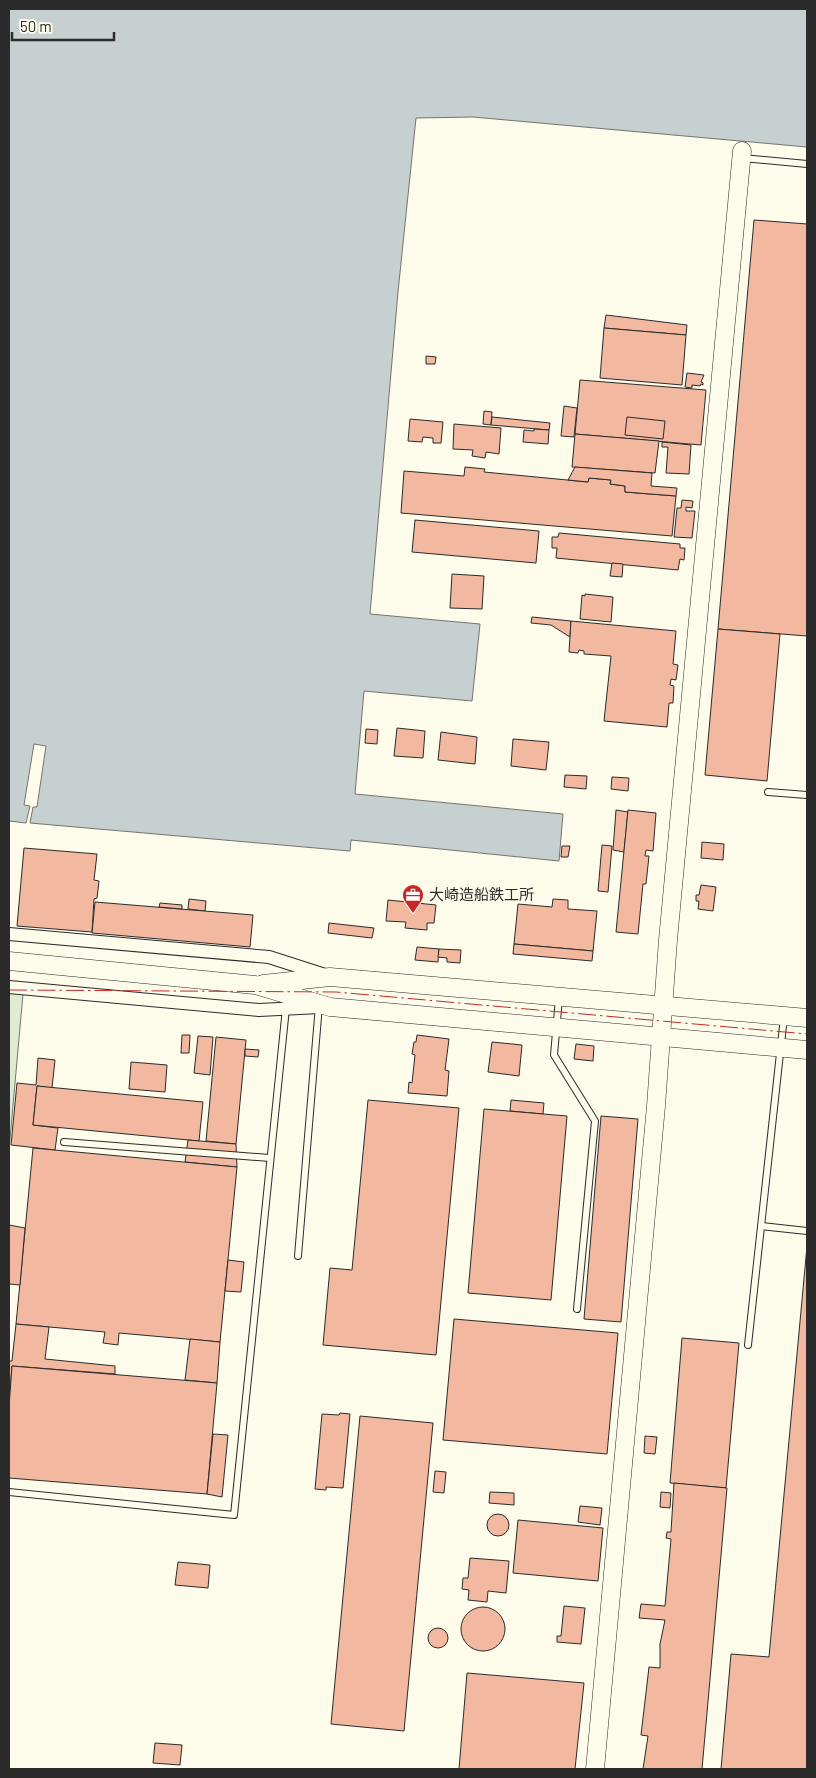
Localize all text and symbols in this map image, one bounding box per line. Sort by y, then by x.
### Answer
scale bar [12,10,115,42]
text: 50 m [20,17,52,35]
office icon: 大崎造船鉄工所 [401,883,425,914]
place label: 大崎造船鉄工所 [429,885,534,903]

